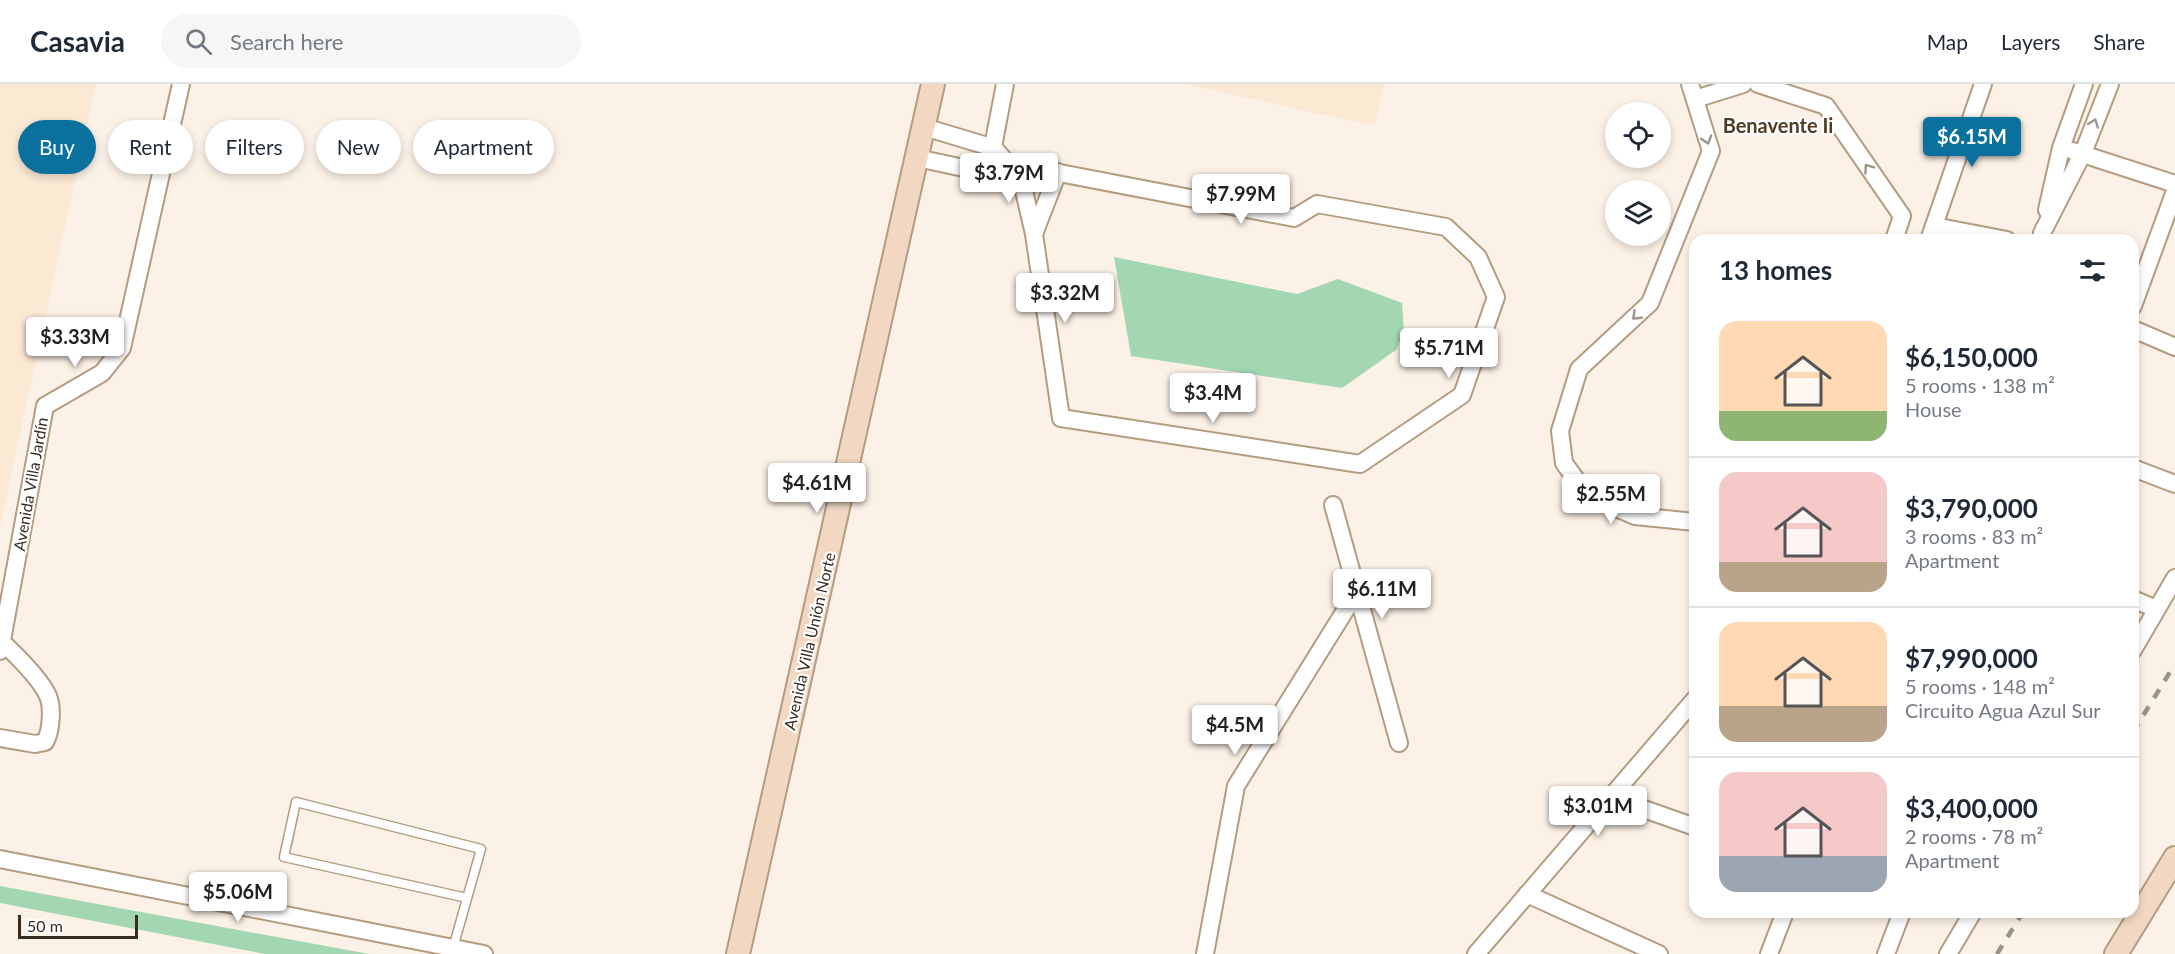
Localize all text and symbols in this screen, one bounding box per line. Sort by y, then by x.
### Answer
search box [161,14,581,68]
text: Casavia [30,24,125,58]
icon: search [182,25,215,58]
text: Search here [230,28,344,55]
text: Map [1927,29,1968,54]
text: Layers [2001,29,2060,54]
text: Share [2093,29,2145,54]
map controls [1605,102,1671,246]
button: locate [1605,102,1671,168]
district label: Benavente Ii [1723,113,1833,137]
pin: $6.15M [1923,117,2021,168]
one-way arrow [2087,119,2100,129]
chip: Buy [18,120,96,174]
chip: Rent [108,120,193,174]
chip: Filters [205,120,304,174]
chip: New [316,120,401,174]
chip: Apartment [413,120,554,174]
text: $6.15M [1937,124,2007,148]
one-way arrow [1700,134,1712,145]
pin: $3.79M [960,153,1058,204]
text: $3.79M [974,160,1044,184]
one-way arrow [1864,164,1875,175]
pin: $7.99M [1192,174,1290,225]
button: layers [1605,180,1671,246]
text: $7.99M [1206,181,1276,205]
text: 13 homes [1719,254,1832,286]
icon: filters [2076,254,2109,287]
pin: $3.32M [1016,273,1114,324]
text: $3.32M [1030,280,1100,304]
one-way arrow [1632,309,1643,320]
pin: $3.33M [26,317,124,368]
text: $3.33M [40,324,110,348]
pin: $5.71M [1400,328,1498,379]
text: $5.71M [1414,335,1484,359]
text: $6,150,000 [1905,341,2038,373]
icon: home [1767,345,1839,417]
pin: $3.4M [1171,373,1255,424]
text: 5 rooms · 138 m² [1905,373,2055,397]
text: $3.4M [1184,380,1242,404]
text: House [1905,397,1962,421]
street label: Avenida Villa Jardín [9,416,51,552]
pin: $4.61M [768,463,866,514]
text: $4.61M [782,470,852,494]
pin: $2.55M [1562,474,1660,525]
text: $2.55M [1576,481,1646,505]
text: $3,790,000 [1905,492,2038,524]
icon: home [1767,496,1839,568]
text: 3 rooms · 83 m² [1905,524,2043,548]
text: Apartment [1905,548,1999,572]
street label: Avenida Villa Unión Norte [779,550,839,732]
pin: $6.11M [1333,569,1431,620]
text: $6.11M [1347,576,1417,600]
text: $7,990,000 [1905,642,2038,674]
icon: home [1767,646,1839,718]
text: 5 rooms · 148 m² [1905,674,2055,698]
text: Circuito Agua Azul Sur [1905,698,2101,722]
pin: $4.5M [1193,705,1277,756]
text: $4.5M [1206,712,1264,736]
pin: $3.01M [1549,786,1647,837]
text: $3,400,000 [1905,792,2038,824]
text: $3.01M [1563,793,1633,817]
icon: home [1767,796,1839,868]
text: 2 rooms · 78 m² [1905,824,2043,848]
text: Apartment [1905,848,1999,872]
pin: $5.06M [189,872,287,923]
text: $5.06M [203,879,273,903]
scale bar [18,912,138,940]
text: 50 m [27,916,63,935]

